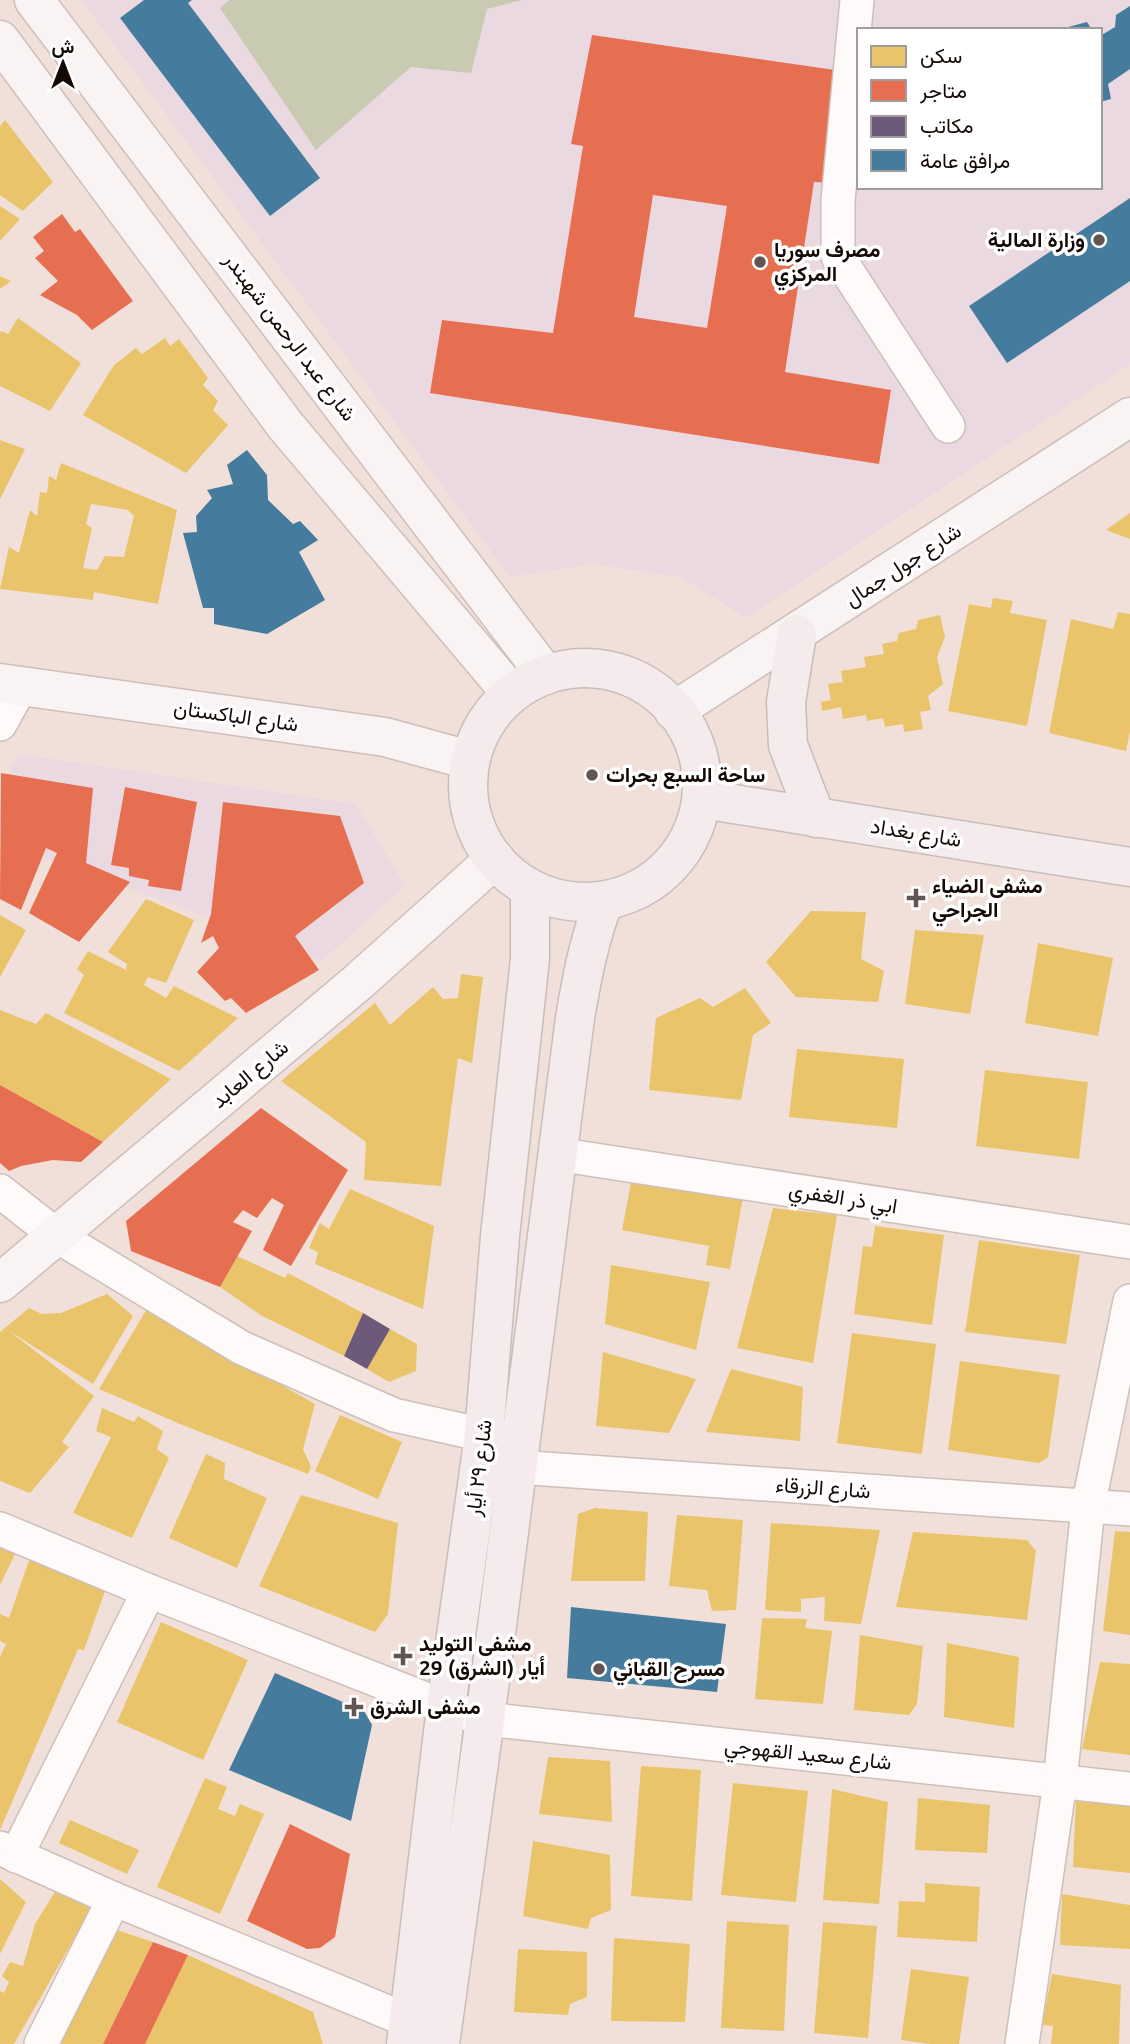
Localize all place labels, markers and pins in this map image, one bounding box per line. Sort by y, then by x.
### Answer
place label: وزارة المالية [988,227,1085,253]
marker: وزارة المالية [1091,232,1107,248]
place label: مصرف سوريا المركزي [774,237,880,291]
marker: مصرف سوريا المركزي [752,254,768,270]
place label: ساحة السبع بحرات [606,762,765,789]
marker: ساحة السبع بحرات [584,767,600,783]
place label: مشفى الضياء الجراحي [932,873,1043,927]
marker: مشفى الضياء الجراحي [906,888,926,908]
place label: مشفى التوليد 29 أيار (الشرق) [419,1631,545,1681]
marker: مشفى التوليد 29 أيار (الشرق) [393,1646,413,1666]
place label: مسرح القباني [613,1656,725,1686]
marker: مسرح القباني [591,1661,607,1677]
place label: مشفى الشرق [370,1694,481,1720]
marker: مشفى الشرق [344,1697,364,1717]

